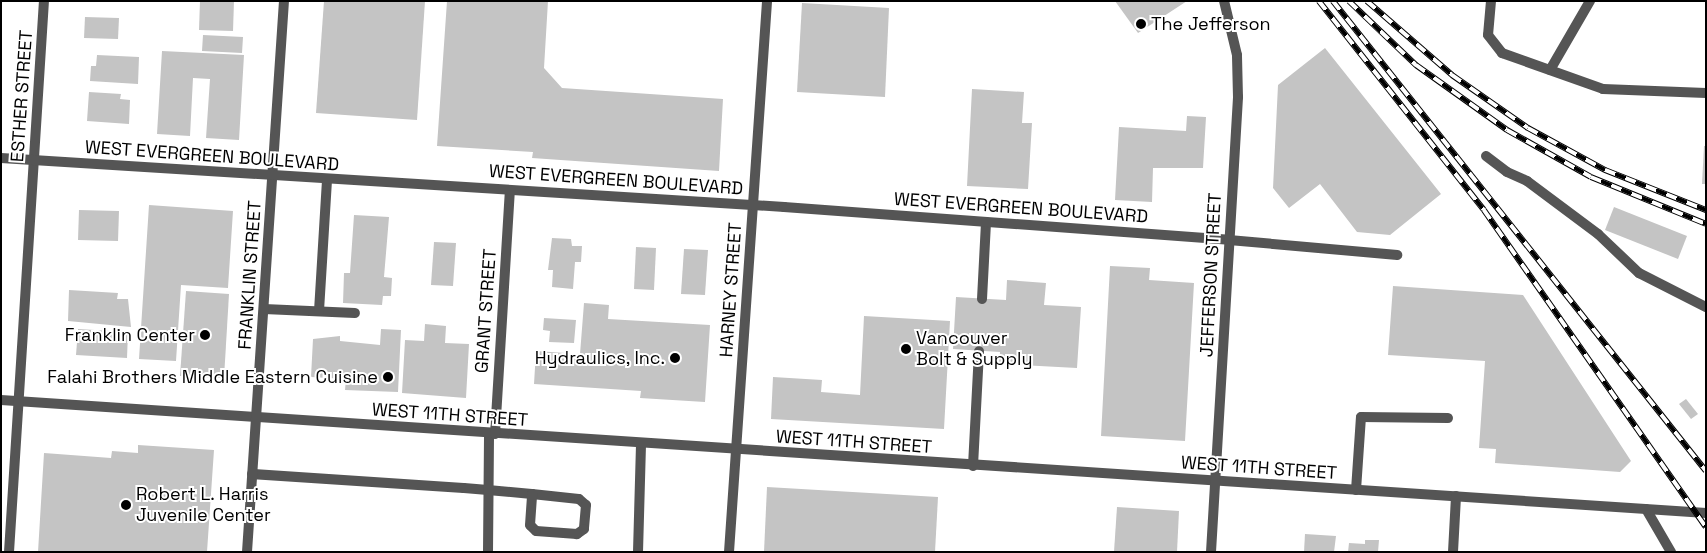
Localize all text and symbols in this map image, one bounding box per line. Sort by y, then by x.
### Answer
place label: The Jefferson [1151,13,1271,35]
marker: The Jefferson [1135,18,1147,30]
street label: ESTHER STREET [7,29,37,163]
street label: WEST EVERGREEN BOULEVARD [84,136,340,176]
street label: WEST EVERGREEN BOULEVARD [488,160,744,200]
street label: WEST EVERGREEN BOULEVARD [893,188,1149,228]
street label: JEFFERSON STREET [1196,192,1226,358]
street label: FRANKLIN STREET [234,200,266,350]
street label: HARNEY STREET [716,222,746,358]
street label: GRANT STREET [471,248,501,374]
place label: Franklin Center [65,324,195,346]
place label: Vancouver Bolt & Supply [916,328,1032,370]
marker: Franklin Center [199,329,211,341]
marker: Vancouver Bolt & Supply [900,343,912,355]
place label: Hydraulics, Inc. [534,347,665,369]
marker: Hydraulics, Inc. [669,352,681,364]
place label: Falahi Brothers Middle Eastern Cuisine [47,366,378,388]
marker: Falahi Brothers Middle Eastern Cuisine [382,371,394,383]
street label: WEST 11TH STREET [371,399,529,431]
street label: WEST 11TH STREET [775,426,933,458]
street label: WEST 11TH STREET [1180,452,1338,484]
place label: Robert L. Harris Juvenile Center [136,484,271,526]
marker: Robert L. Harris Juvenile Center [120,499,132,511]

